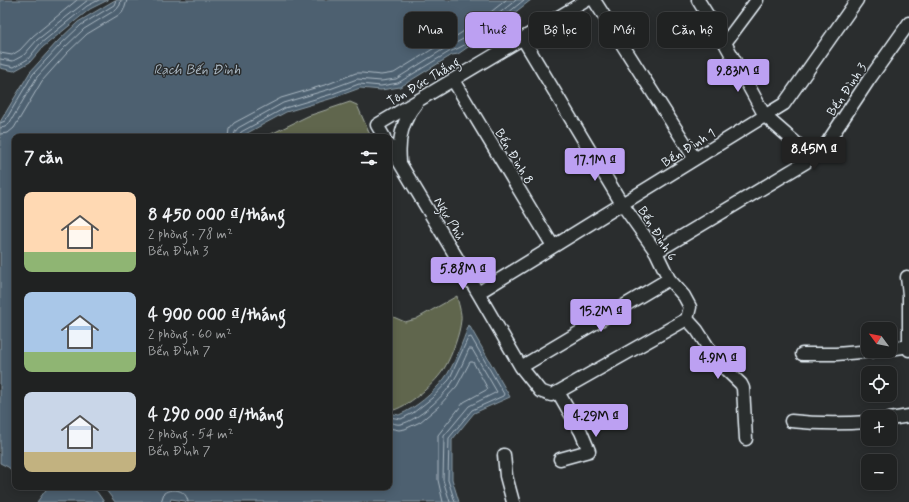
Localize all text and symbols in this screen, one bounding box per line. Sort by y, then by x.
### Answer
chip: Mua [404,12,457,48]
chip: Thuê [465,12,521,48]
chip: Bộ lọc [529,12,591,48]
chip: Mới [599,12,649,48]
chip: Căn hộ [657,12,727,48]
street label: Tôn Đức Thắng [384,54,464,112]
pin: 9.83M ₫ [701,59,775,93]
street label: Bến Đình 3 [823,60,871,120]
water label: Rạch Bến Đình [154,61,240,79]
text: 9.83M ₫ [716,63,760,80]
street label: Bến Đình 1 [659,125,719,171]
street label: Bến Đình 8 [491,126,537,188]
pin: 8.45M ₫ [777,137,851,171]
text: 8.45M ₫ [791,141,837,158]
text: 7 căn [24,147,63,169]
icon: filters [358,147,380,169]
pin: 17.1M ₫ [558,148,632,182]
text: 17.1M ₫ [574,152,616,169]
street label: Ngư Phủ [428,194,468,244]
street label: Bến Đình 6 [633,203,680,265]
text: 8 450 000 ₫/tháng [148,204,285,226]
icon: home [56,208,104,256]
text: 2 phòng · 78 m² [148,226,233,243]
text: Bến Đình 3 [148,243,208,260]
pin: 5.88M ₫ [426,257,500,291]
text: 5.88M ₫ [440,261,486,278]
pin: 15.2M ₫ [564,299,638,333]
text: 15.2M ₫ [579,303,623,320]
text: 4 900 000 ₫/tháng [148,304,286,326]
icon: home [56,308,104,356]
north arrow [861,322,897,358]
map controls [861,322,897,490]
text: 2 phòng · 60 m² [148,326,232,343]
text: Bến Đình 7 [148,343,210,360]
pin: 4.9M ₫ [685,346,751,380]
text: 4.9M ₫ [699,350,737,367]
button: locate [861,366,897,402]
text: 4 290 000 ₫/tháng [148,404,284,426]
pin: 4.29M ₫ [559,404,633,438]
icon: home [56,408,104,456]
text: 4.29M ₫ [573,408,619,425]
button: + [861,410,897,446]
text: 2 phòng · 54 m² [148,426,233,443]
text: Bến Đình 7 [148,443,210,460]
button: − [861,454,897,490]

